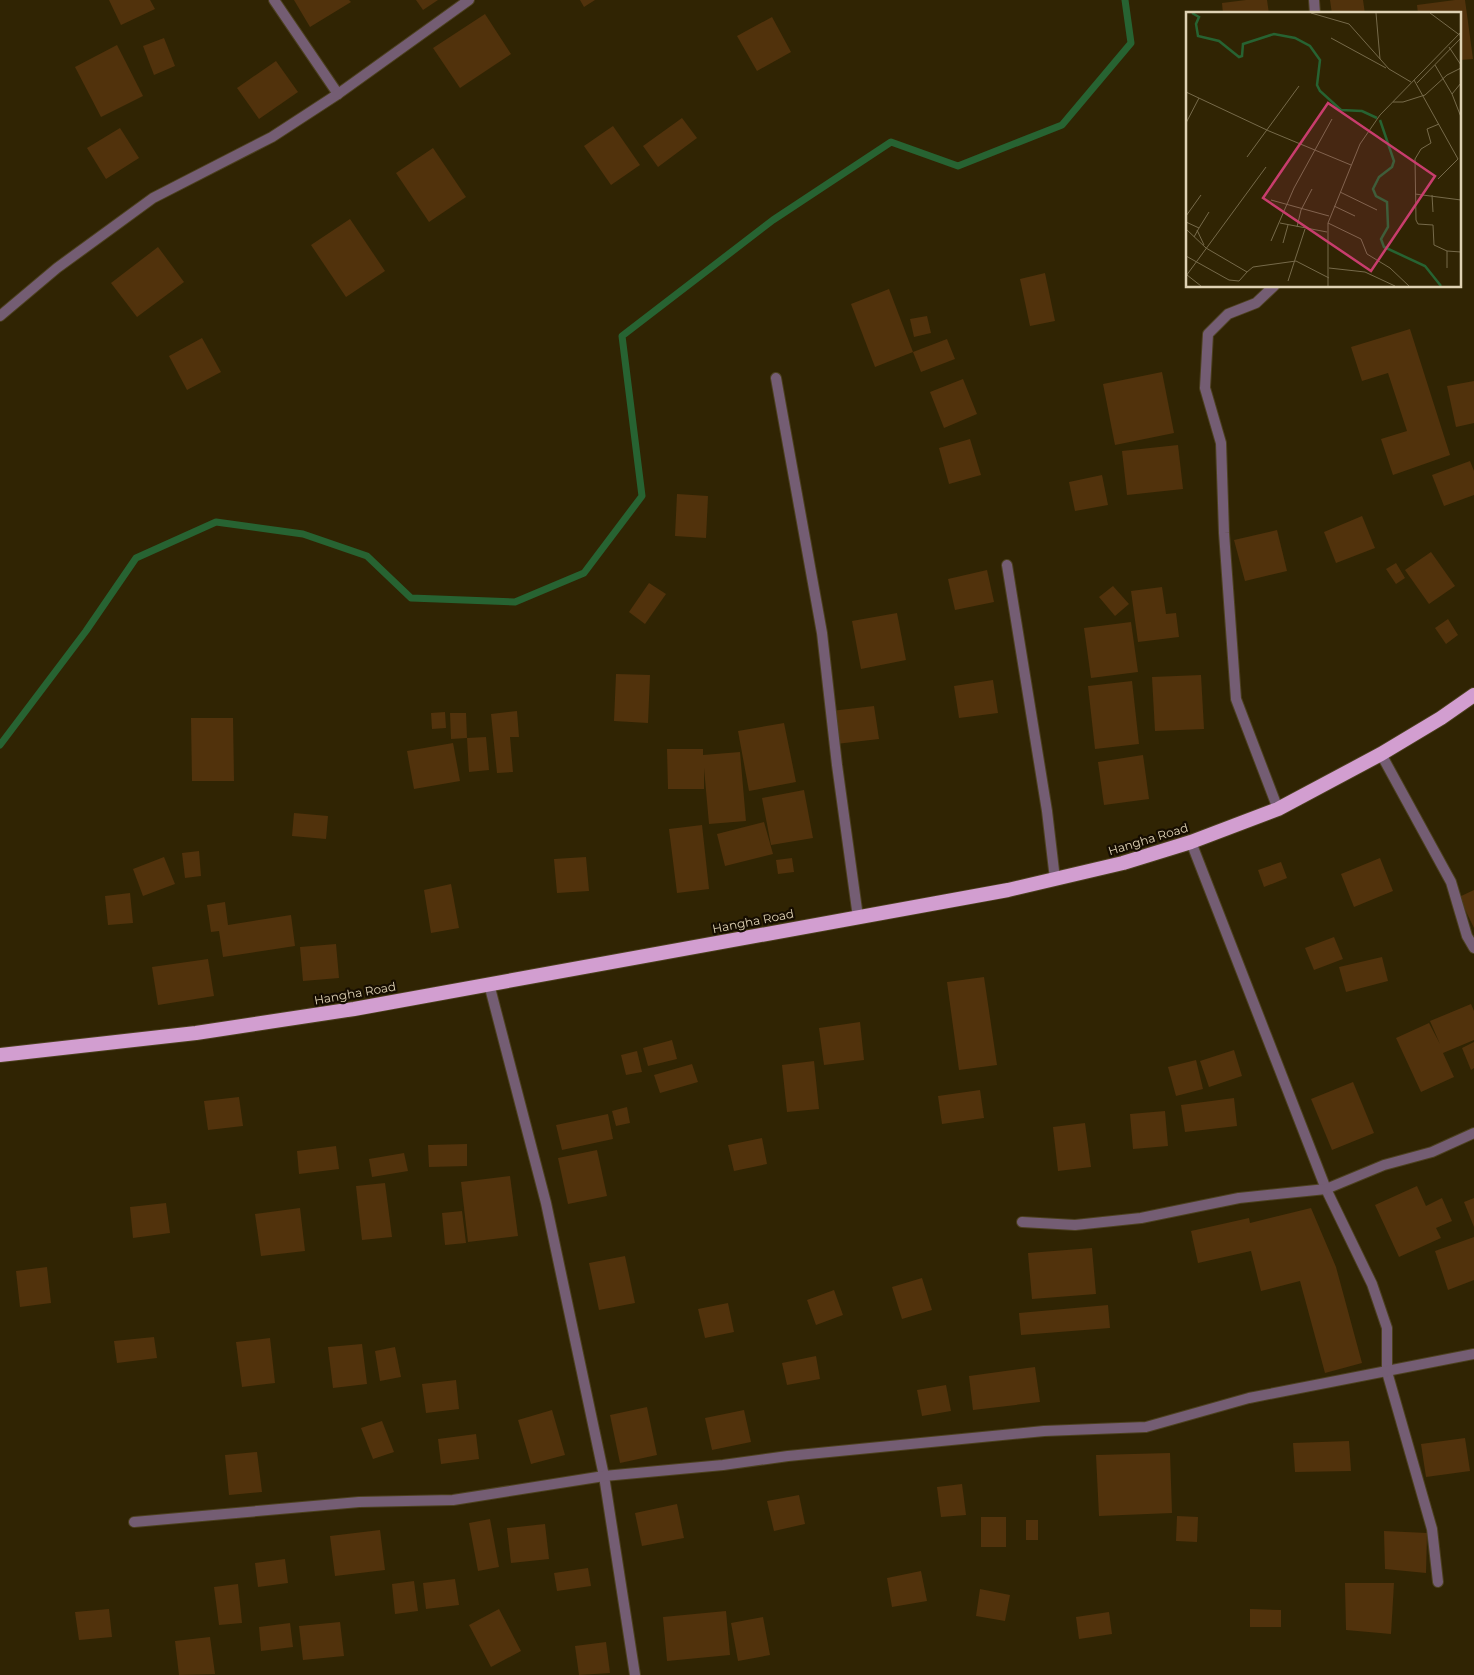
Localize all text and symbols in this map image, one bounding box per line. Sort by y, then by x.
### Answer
inset map [1186,12,1462,288]
street label: Hangha Road [1106,820,1190,858]
street label: Hangha Road [711,906,795,936]
street label: Hangha Road [313,978,397,1008]

